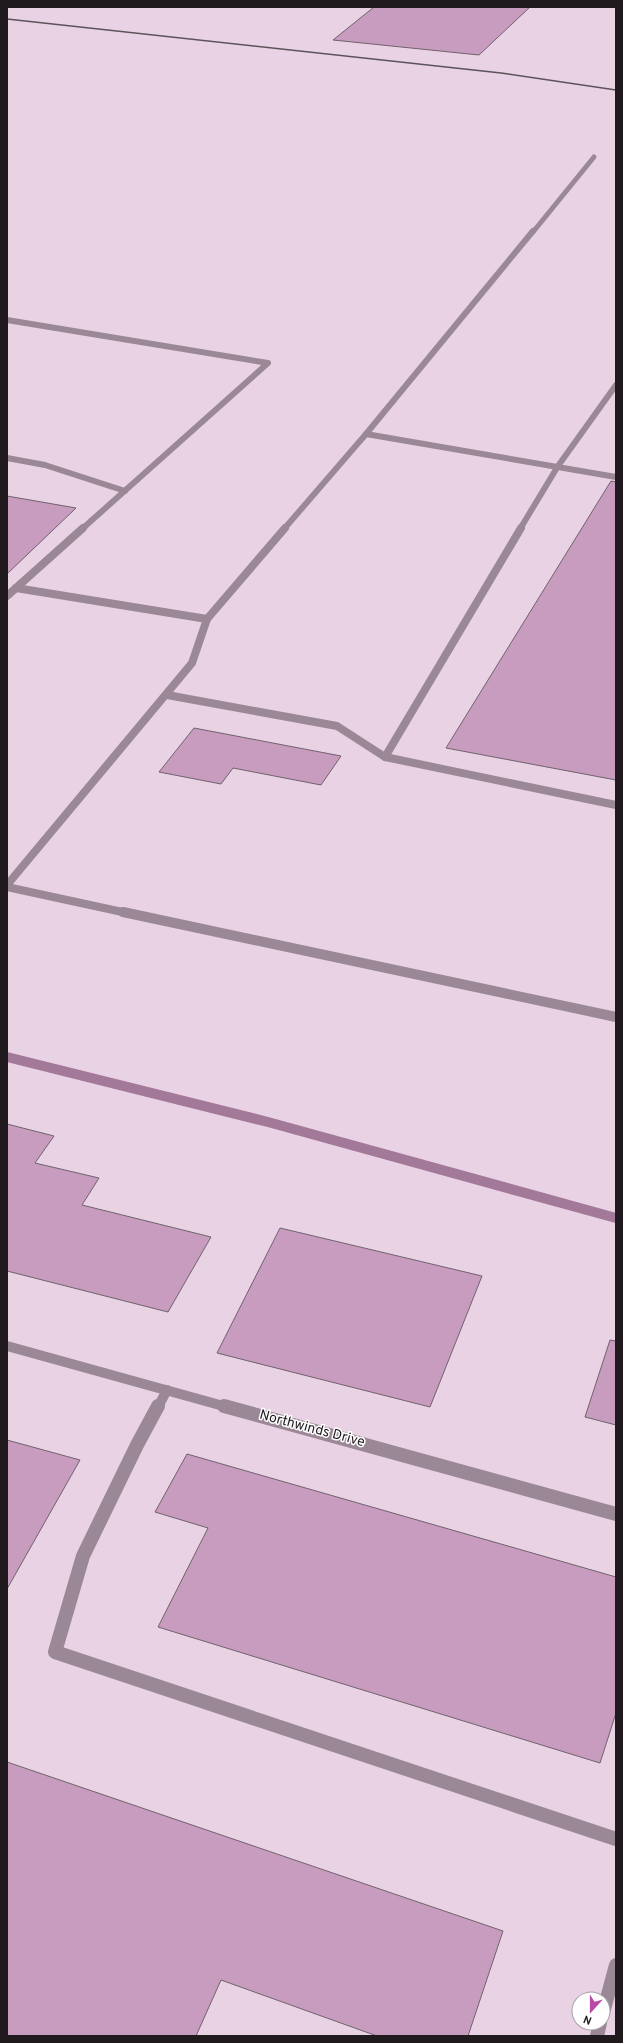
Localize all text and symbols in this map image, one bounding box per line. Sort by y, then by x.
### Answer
street label: Northwinds Drive [257,1407,367,1451]
north arrow [571,1991,611,2031]
text: N [582,2011,594,2027]

